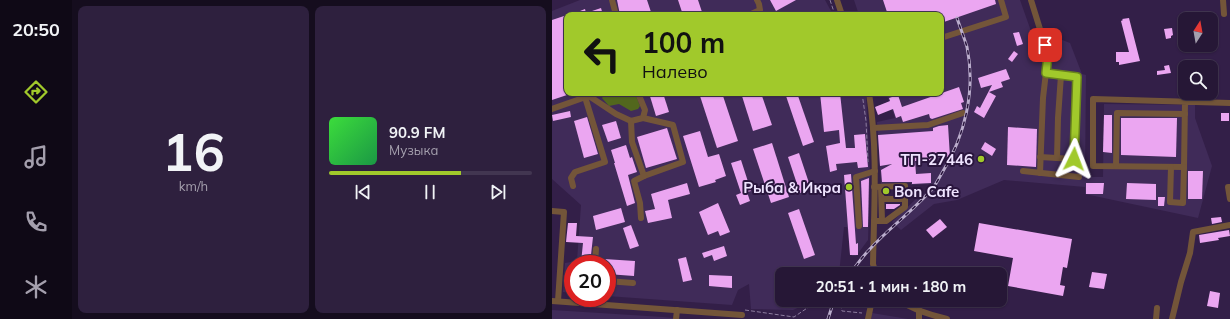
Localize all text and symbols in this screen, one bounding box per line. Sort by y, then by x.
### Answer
north arrow [1178,12,1218,52]
map controls [1178,12,1218,100]
text: 20:50 [12,18,60,41]
text: 100 m [642,25,725,60]
icon: left [576,28,628,80]
pin [1028,28,1062,62]
icon: arrive [1034,34,1056,56]
text: Налево [642,60,708,83]
button: search [1178,60,1218,100]
icon: directions [22,78,50,106]
text: 16 [162,119,225,184]
text: 90.9 FM [389,123,445,142]
position arrow [1053,138,1095,180]
text: Музыка [389,142,438,158]
icon: music [22,143,50,171]
place label: ТП-27446 [901,150,973,169]
marker: ТП-27446 [976,154,986,164]
text: km/h [179,178,208,194]
place label: Рыба & Икра [743,178,841,197]
icon: previous [352,181,374,203]
icon: pause [419,181,441,203]
icon: next [487,181,509,203]
marker: Рыба & Икра [844,182,854,192]
place label: Bon Cafe [894,182,959,201]
marker: Bon Cafe [881,186,891,196]
icon: phone [22,208,50,236]
speed limit sign: 20 [564,255,616,307]
icon: climate [22,273,50,301]
text: 20:51 · 1 мин · 180 m [816,277,966,296]

